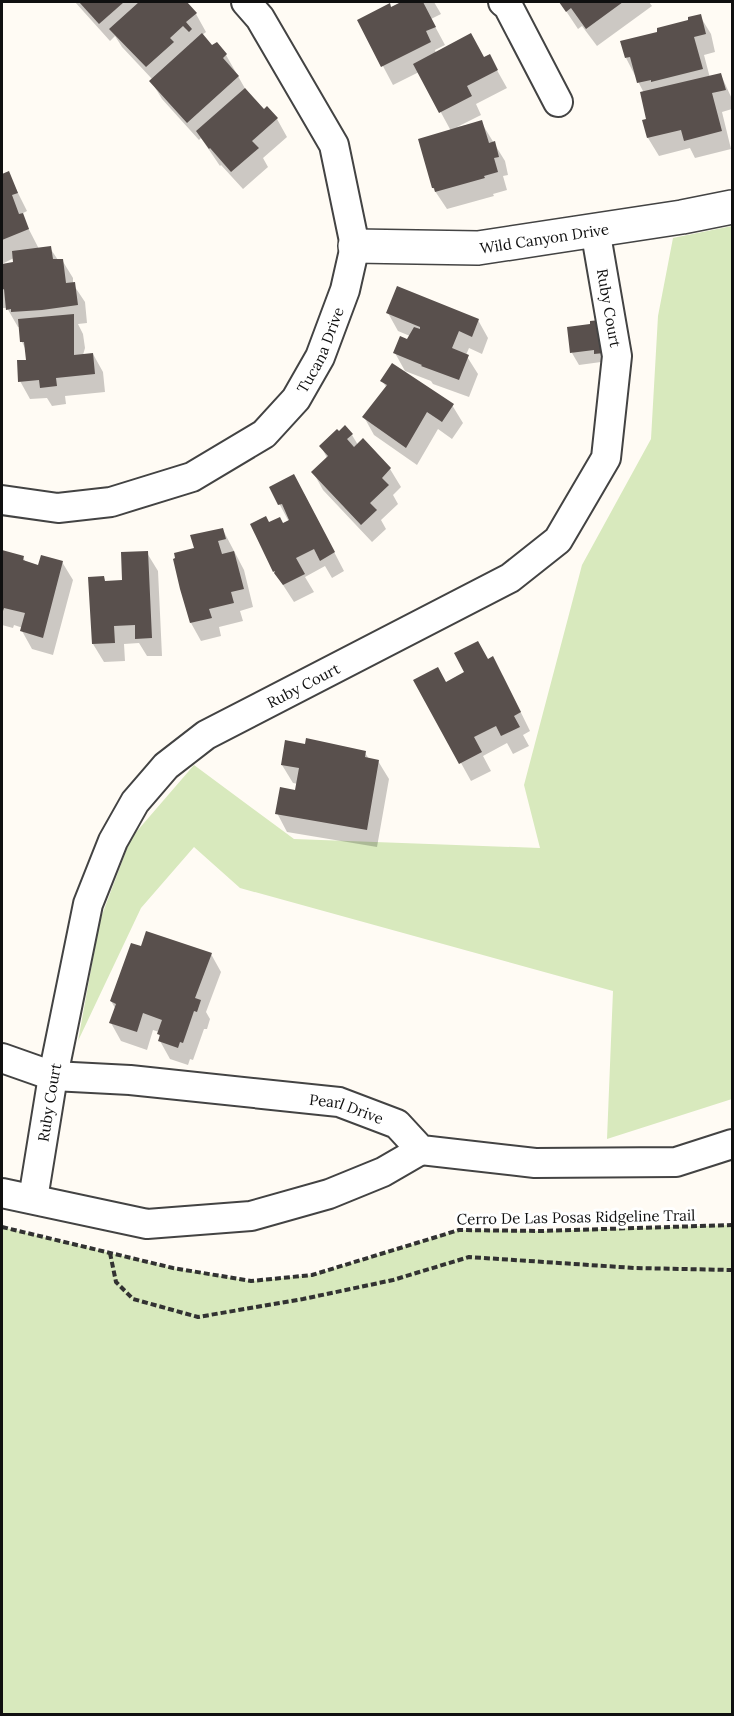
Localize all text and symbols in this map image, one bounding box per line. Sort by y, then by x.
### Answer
street label: Wild Canyon Drive [478,219,610,257]
street label: Ruby Court [593,267,625,349]
street label: Tucana Drive [292,304,347,396]
street label: Ruby Court [263,658,343,712]
street label: Ruby Court [33,1061,65,1143]
street label: Pearl Drive [308,1089,386,1128]
street label: Cerro De Las Posas Ridgeline Trail [457,1205,695,1229]

